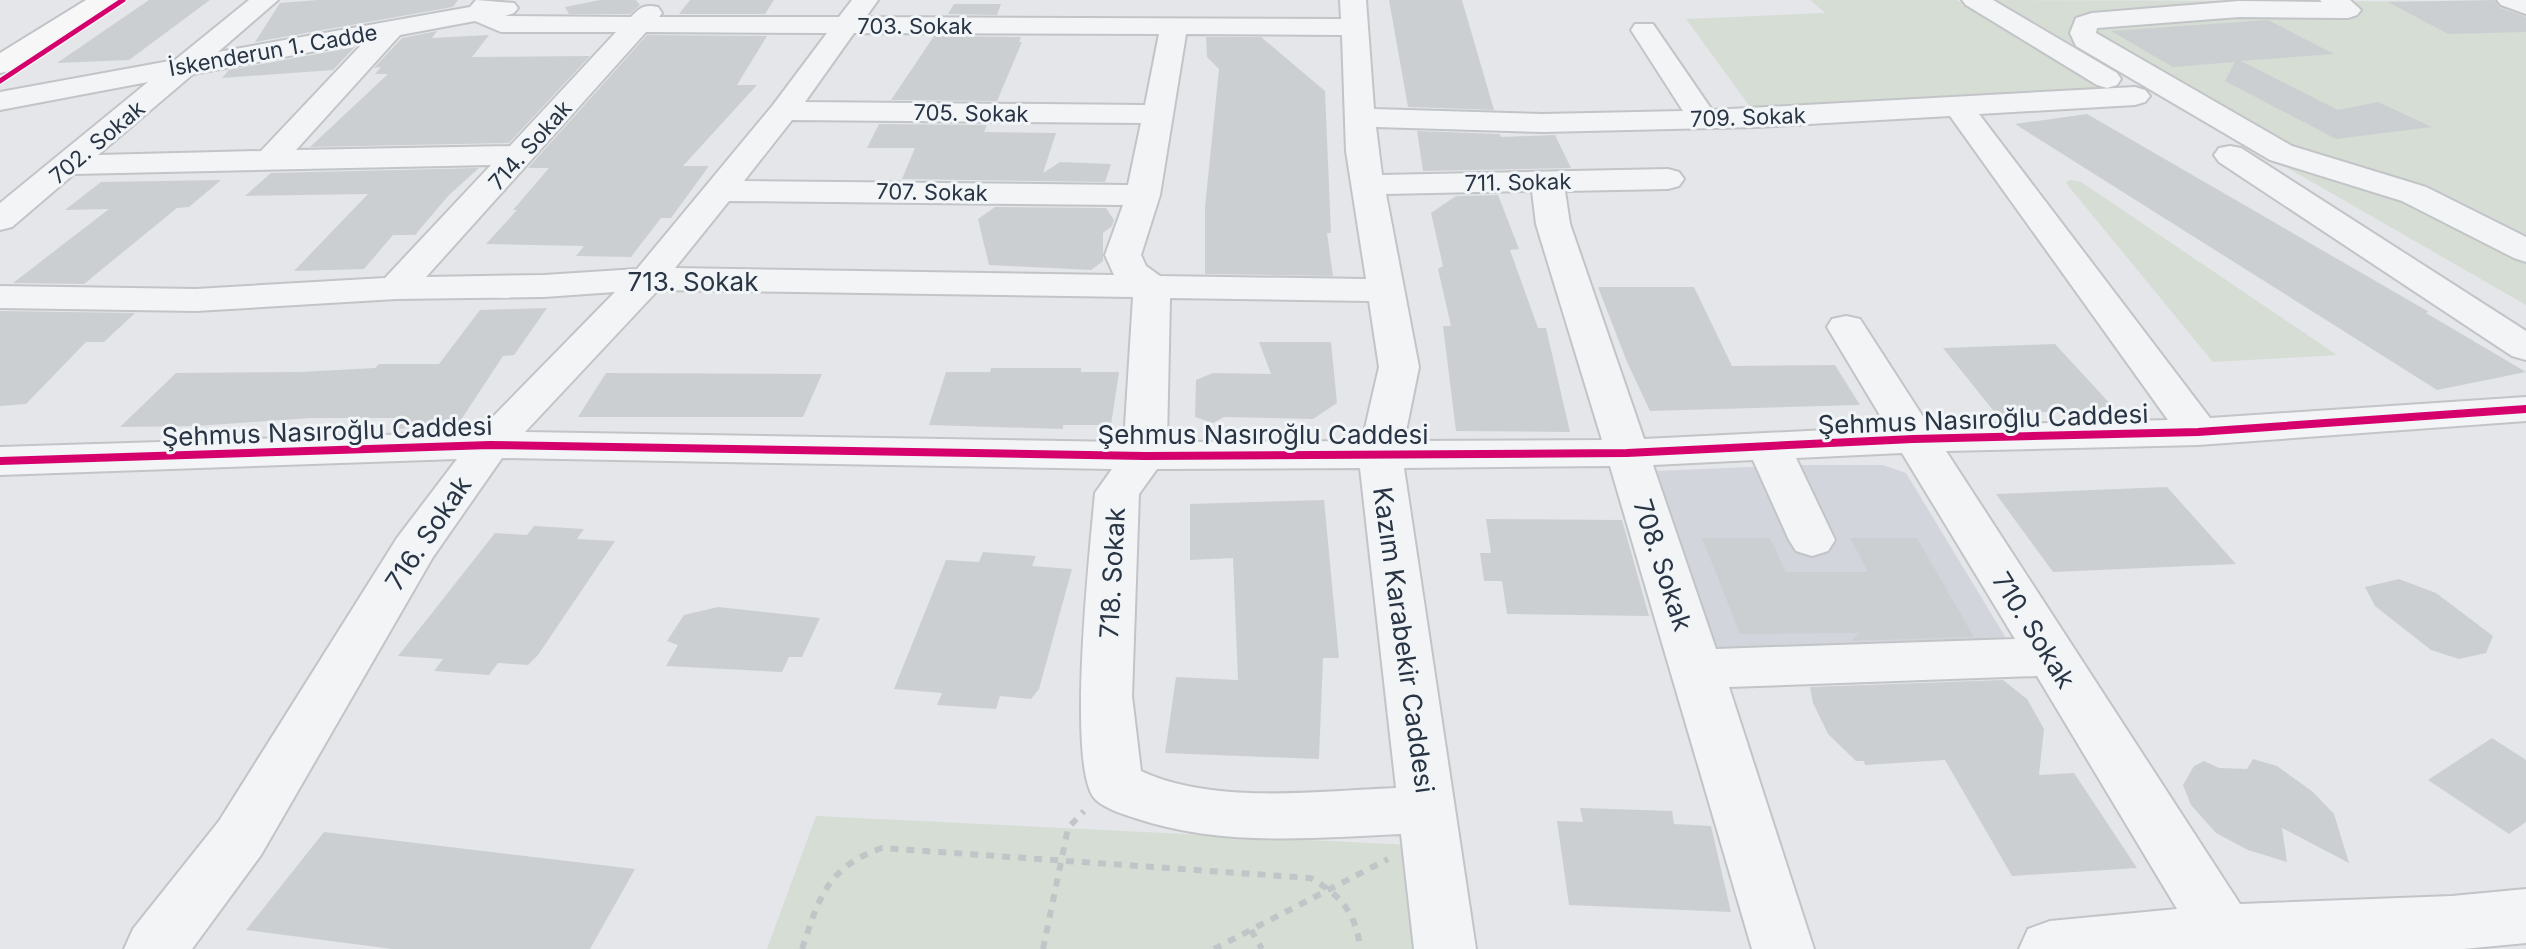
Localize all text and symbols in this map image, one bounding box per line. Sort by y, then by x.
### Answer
street label: 703. Sokak [857,13,973,39]
street label: İskenderun 1. Cadde [167,19,379,81]
street label: 702. Sokak [44,95,150,189]
street label: 714. Sokak [483,95,577,195]
street label: 705. Sokak [913,99,1029,127]
street label: 709. Sokak [1690,102,1806,132]
street label: 711. Sokak [1464,168,1572,196]
street label: 707. Sokak [876,178,988,206]
street label: 713. Sokak [628,266,758,297]
street label: Şehmus Nasıroğlu Caddesi [1817,398,2149,440]
street label: Şehmus Nasıroğlu Caddesi [161,410,493,452]
street label: Şehmus Nasıroğlu Caddesi [1097,419,1429,450]
street label: 716. Sokak [379,470,477,596]
street label: Kazım Karabekir Caddesi [1367,485,1441,795]
street label: 708. Sokak [1627,495,1699,635]
street label: 718. Sokak [1093,507,1131,639]
street label: 710. Sokak [1986,566,2082,694]

